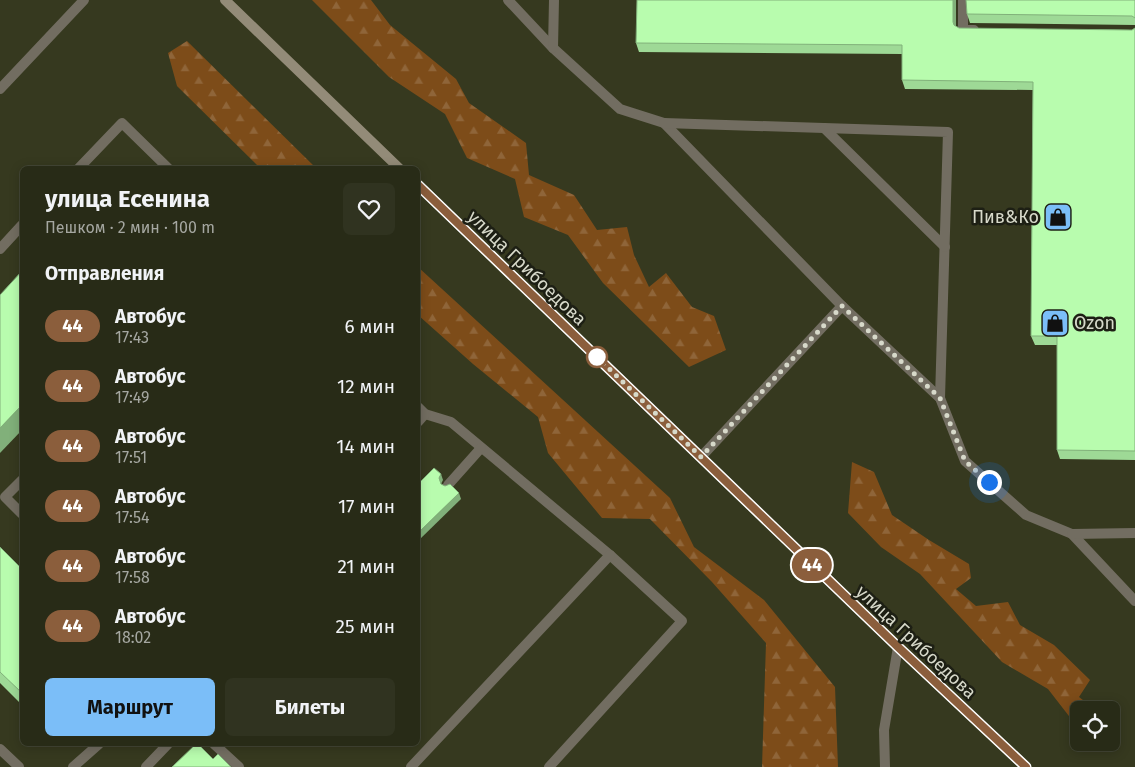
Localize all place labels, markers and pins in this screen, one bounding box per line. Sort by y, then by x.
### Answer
shop icon: Пив&Ко [1043,202,1073,232]
place label: Пив&Ко [972,206,1039,228]
shop icon: Ozon [1040,308,1070,338]
place label: Ozon [1074,312,1115,334]
unlabelled marker [586,346,608,368]

